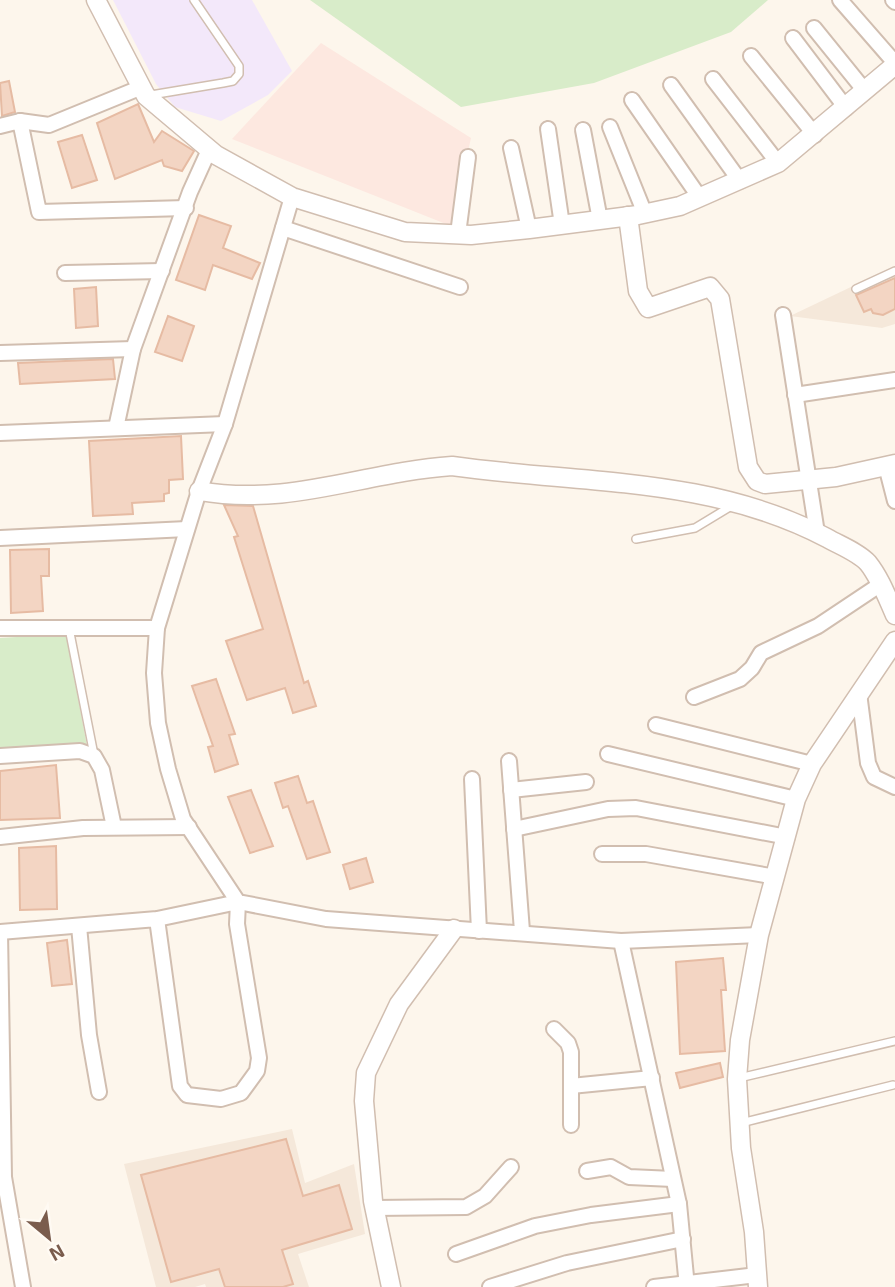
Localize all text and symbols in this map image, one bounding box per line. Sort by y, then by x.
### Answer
north arrow [14,1203,84,1273]
text: N [46,1240,69,1267]

